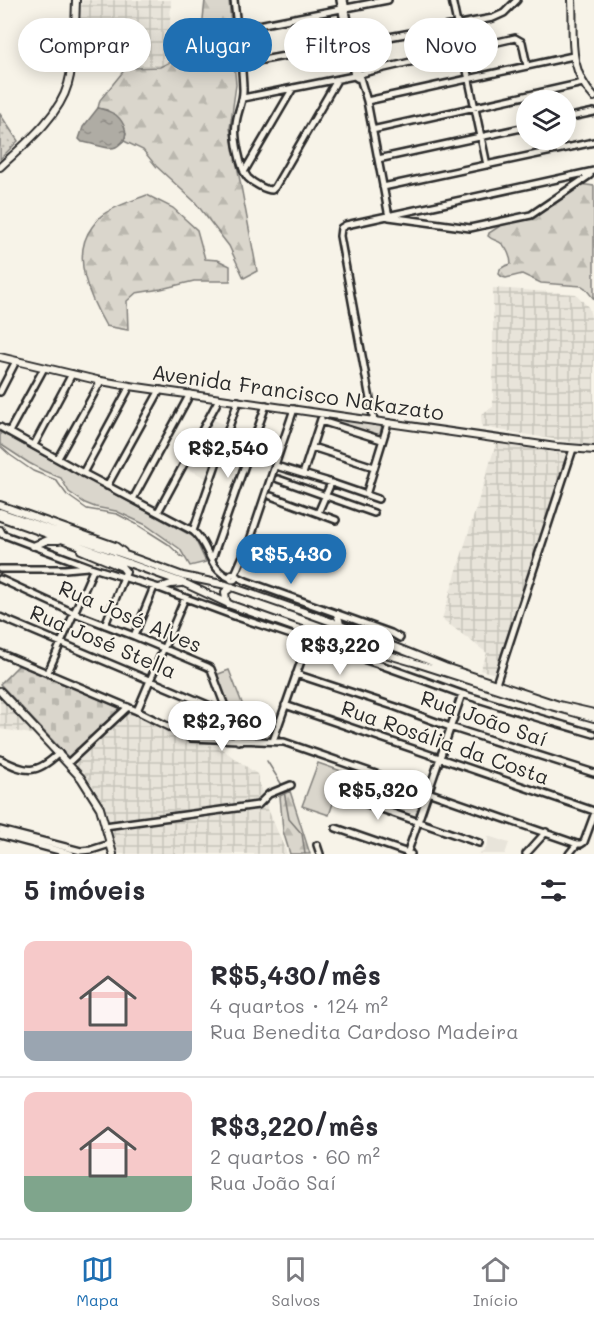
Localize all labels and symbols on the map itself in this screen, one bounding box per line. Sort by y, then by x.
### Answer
street label: Avenida Francisco Nakazato [151,358,446,425]
pin: R$2,540 [173,428,283,479]
pin: R$5,430 [236,534,346,585]
street label: Rua José Alves [55,573,206,658]
street label: Rua José Stella [26,598,181,684]
pin: R$3,220 [285,625,395,676]
street label: Rua João Saí [417,683,552,752]
street label: Rua Rosália da Costa [338,693,553,790]
pin: R$2,760 [167,701,277,752]
pin: R$5,320 [323,770,433,821]

